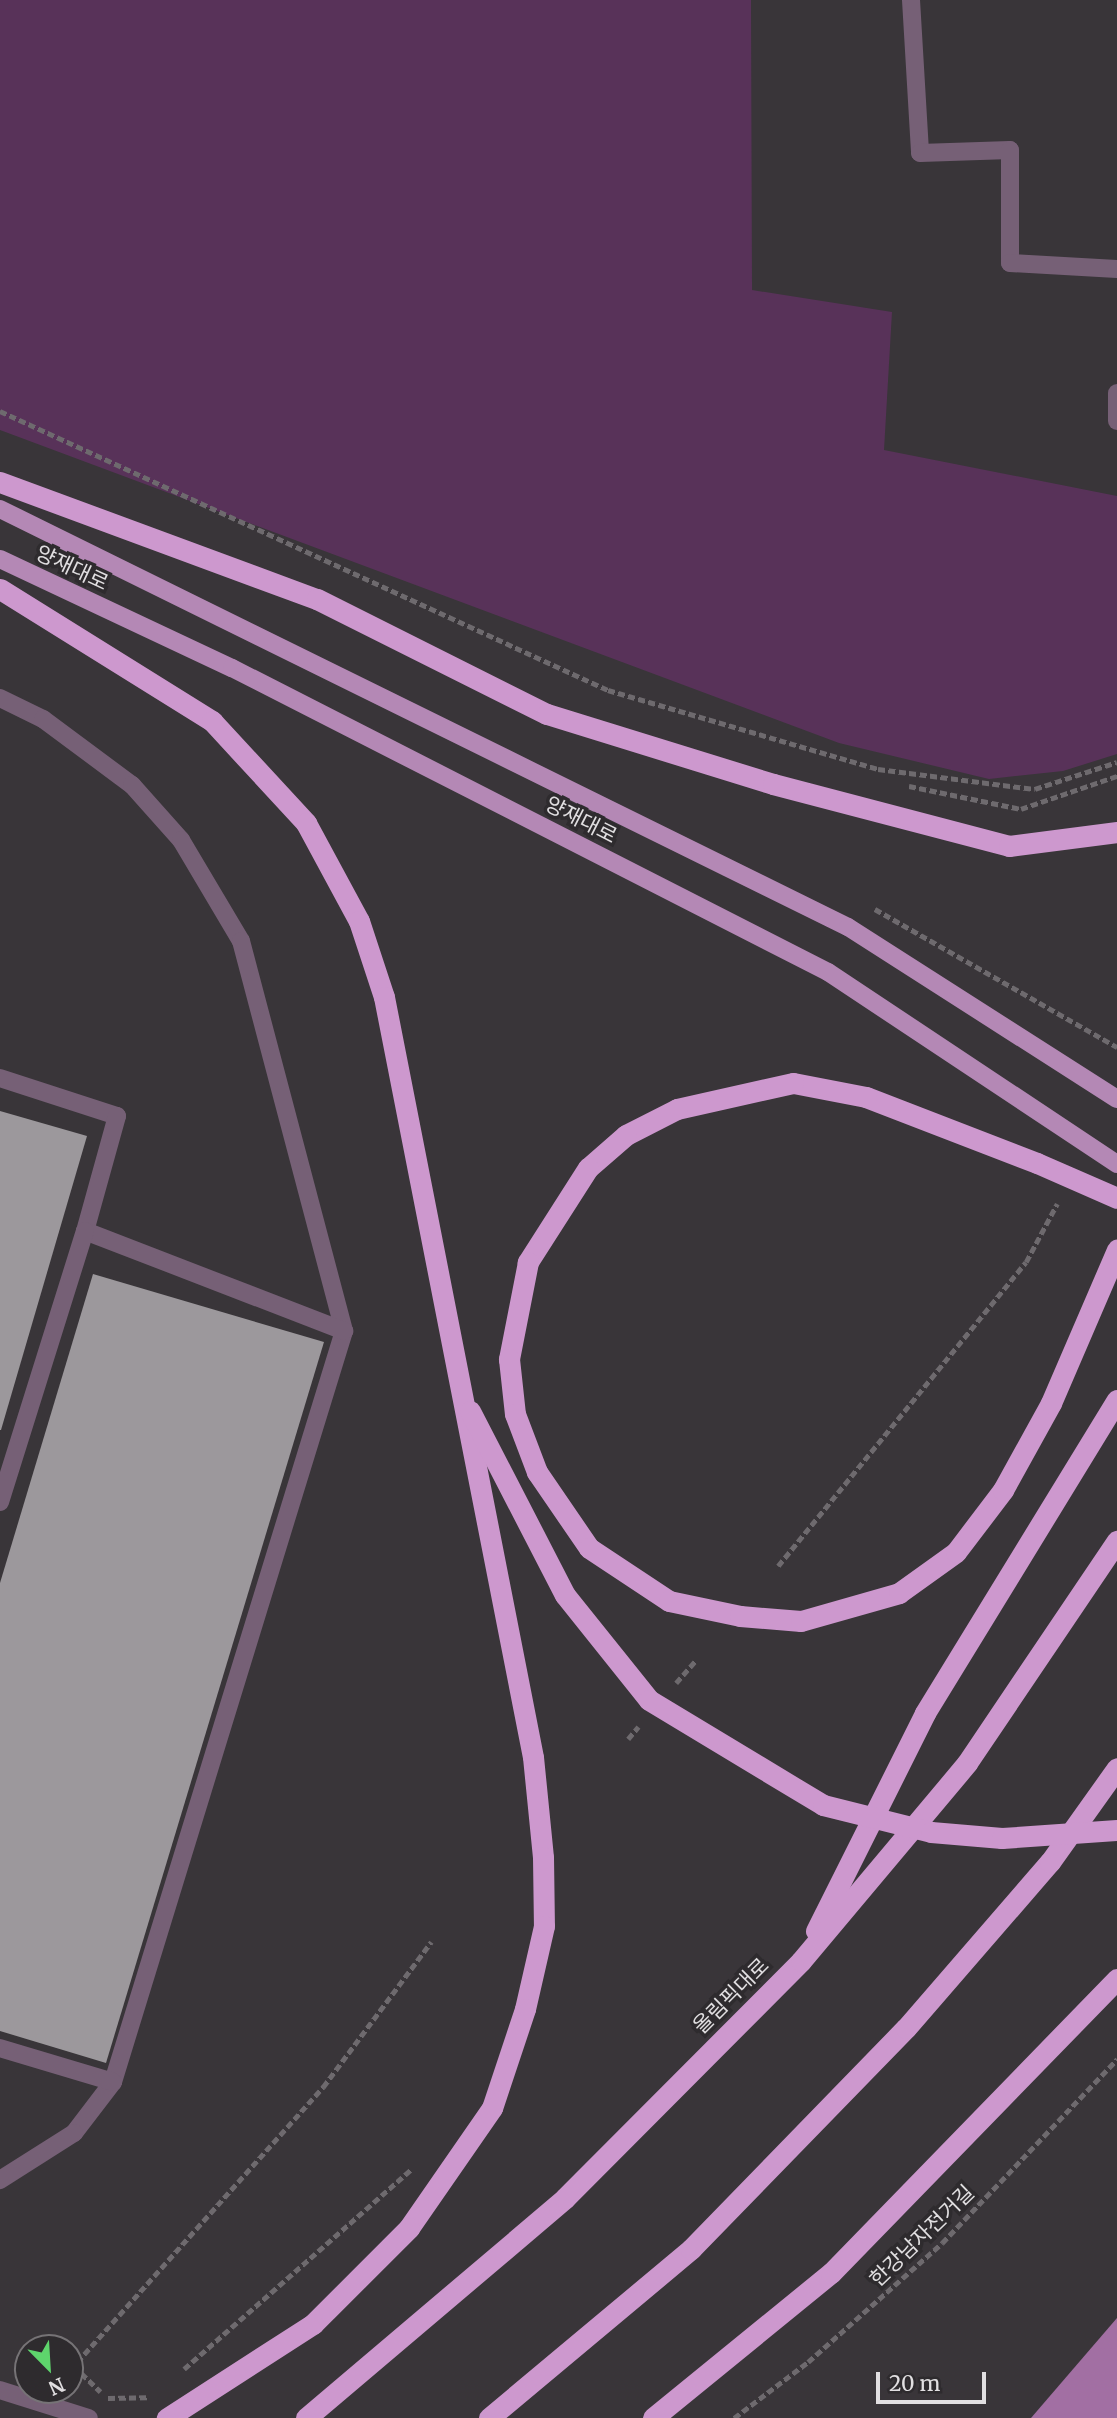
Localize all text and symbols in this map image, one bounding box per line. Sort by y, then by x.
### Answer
street label: 양재대로 [32,540,112,596]
street label: 양재대로 [541,791,621,849]
street label: 올림픽대로 [688,1953,774,2039]
street label: 한강남자전거길 [865,2180,979,2292]
north arrow [14,2334,84,2404]
scale bar [879,2358,989,2402]
text: 20 m [889,2370,940,2397]
text: N [45,2372,68,2400]

